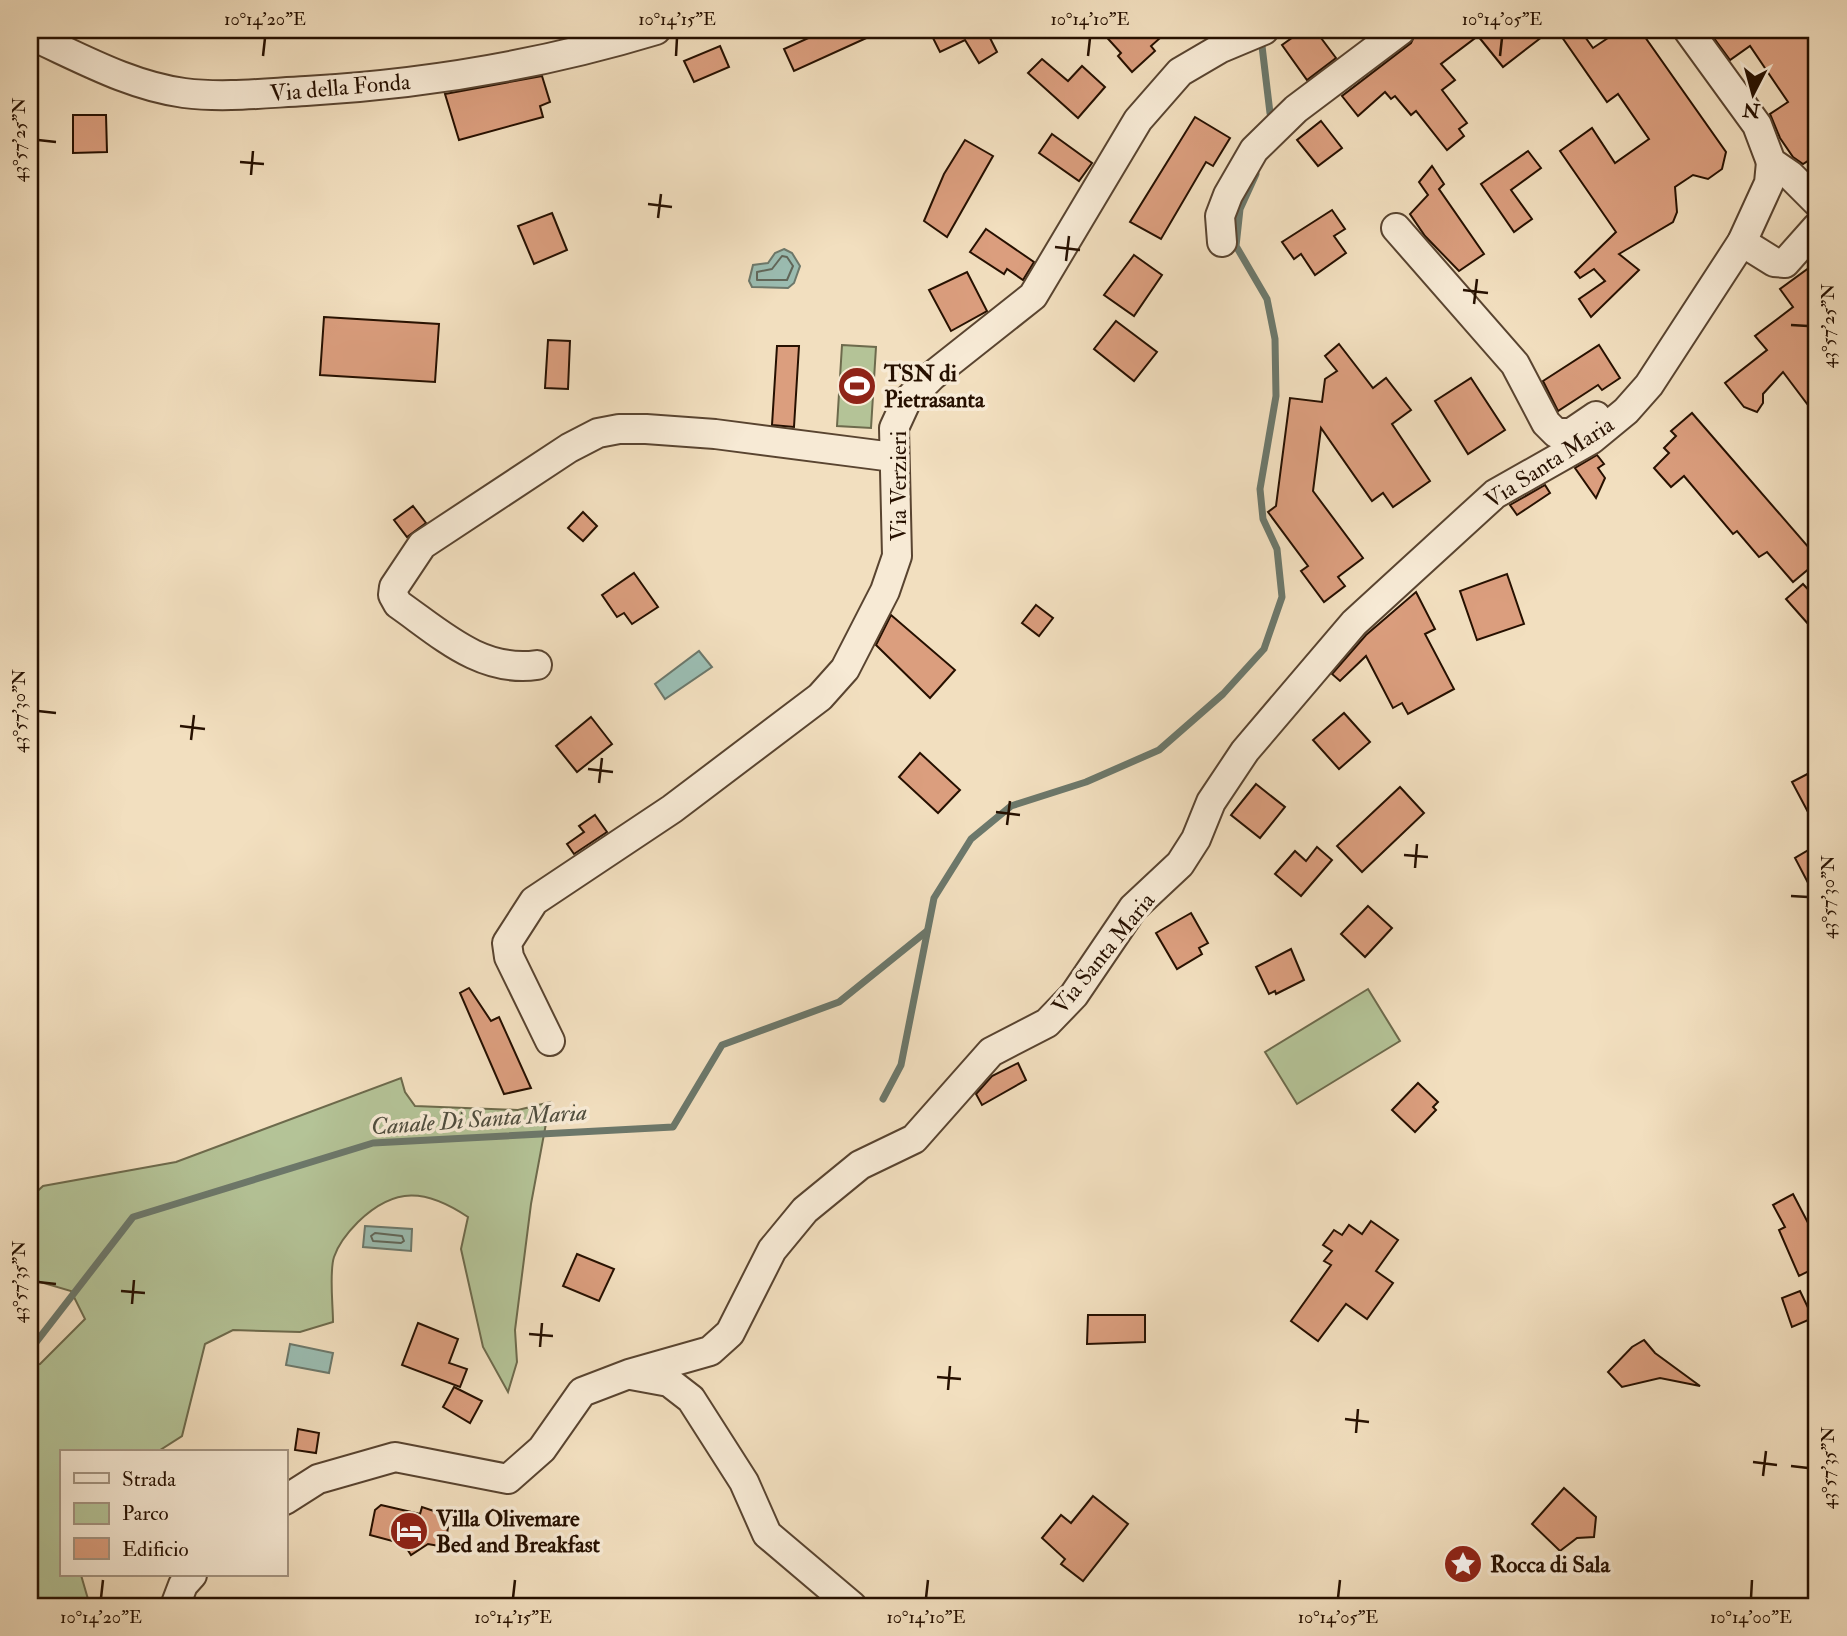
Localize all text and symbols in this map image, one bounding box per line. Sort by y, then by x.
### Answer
text: 10°14'20"E [224,8,306,31]
text: 10°14'15"E [638,8,716,31]
text: 10°14'10"E [1050,8,1130,31]
text: 10°14'05"E [1462,8,1542,31]
north arrow [1717,60,1787,130]
street label: Via della Fonda [268,67,412,108]
text: N [1741,97,1762,123]
text: 43°57'25"N [8,98,31,182]
text: 43°57'25"N [1817,284,1840,368]
place label: TSN di Pietrasanta [883,359,986,414]
sports icon: TSN di Pietrasanta [836,365,878,407]
street label: Via Santa Maria [1479,410,1620,515]
street label: Via Verzieri [884,431,913,541]
text: 43°57'30"N [8,669,31,753]
text: 43°57'30"N [1817,855,1840,939]
street label: Via Santa Maria [1046,886,1162,1020]
water label: Canale Di Santa Maria [370,1096,588,1143]
text: 43°57'35"N [8,1241,31,1323]
text: 43°57'35"N [1817,1427,1840,1509]
legend [60,1450,287,1576]
text: Strada [122,1466,176,1493]
text: Parco [122,1500,169,1527]
place label: Villa Olivemare Bed and Breakfast [435,1504,601,1559]
hotel icon: Villa Olivemare Bed and Breakfast [388,1510,430,1552]
text: Edificio [122,1536,189,1563]
place icon: Rocca di Sala [1442,1543,1484,1585]
place label: Rocca di Sala [1490,1550,1612,1579]
text: 10°14'20"E [60,1606,142,1629]
text: 10°14'15"E [474,1606,552,1629]
text: 10°14'10"E [886,1606,966,1629]
text: 10°14'05"E [1298,1606,1378,1629]
text: 10°14'00"E [1710,1606,1792,1629]

